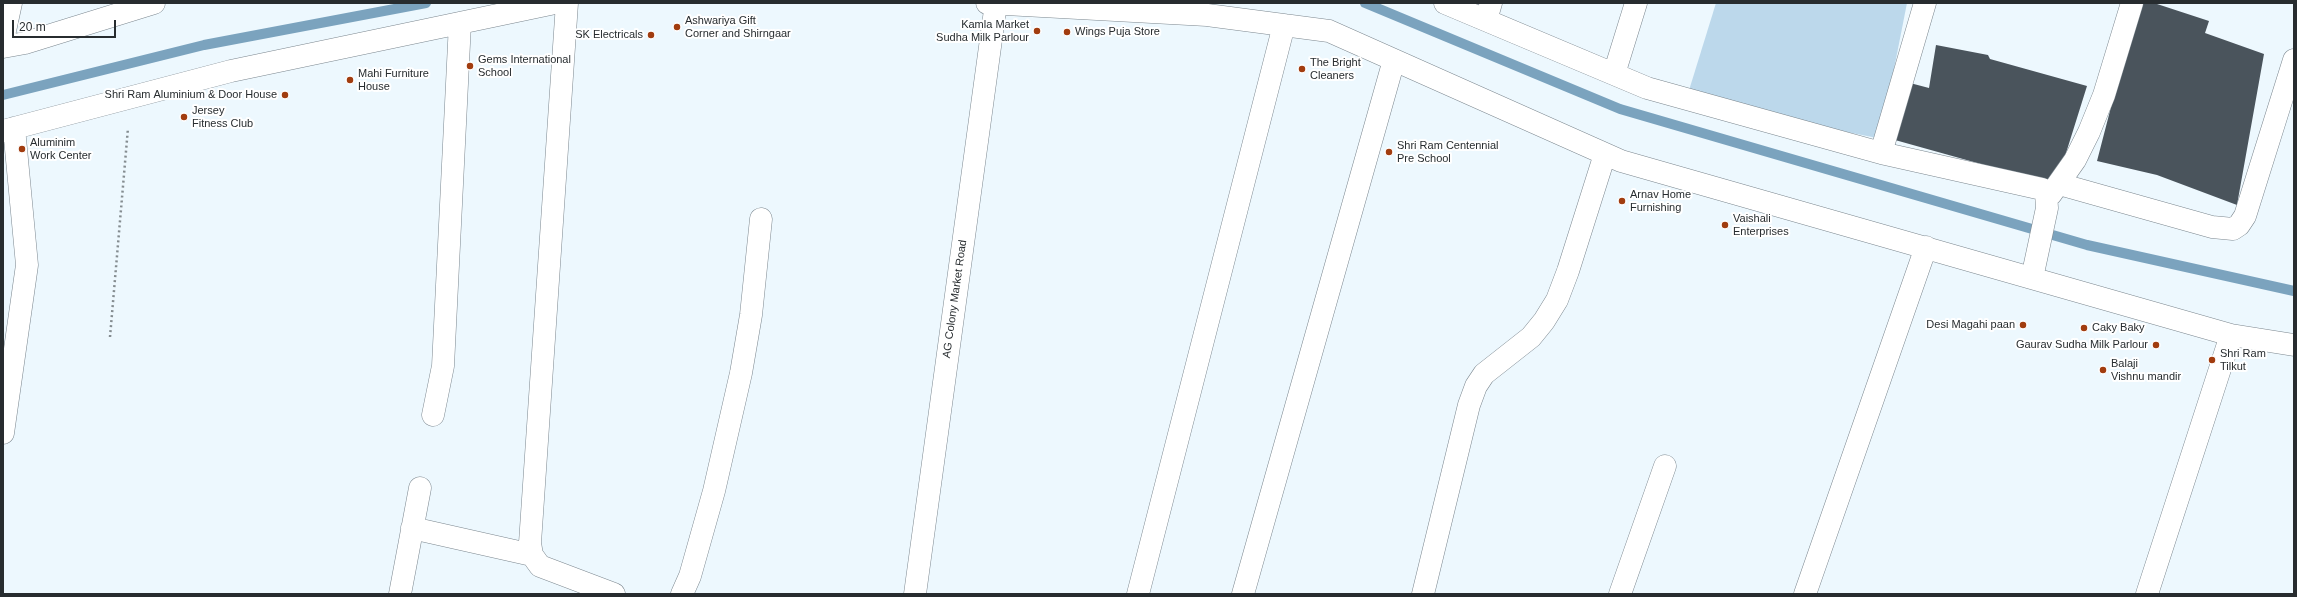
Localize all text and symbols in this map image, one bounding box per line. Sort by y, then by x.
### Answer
scale bar [14,12,118,38]
place label: Ashwariya Gift Corner and Shirngaar [685,14,791,40]
place label: Kamla Market Sudha Milk Parlour [936,18,1029,44]
text: 20 m [19,20,46,34]
marker: Ashwariya Gift Corner and Shirngaar [672,22,682,32]
place label: Wings Puja Store [1075,25,1160,39]
marker: Kamla Market Sudha Milk Parlour [1032,26,1042,36]
marker: Wings Puja Store [1062,27,1072,37]
place label: SK Electricals [575,28,643,42]
marker: SK Electricals [646,30,656,40]
place label: Gems International School [478,53,571,79]
place label: The Bright Cleaners [1310,56,1361,82]
marker: Gems International School [465,61,475,71]
marker: The Bright Cleaners [1297,64,1307,74]
place label: Mahi Furniture House [358,67,429,93]
marker: Mahi Furniture House [345,75,355,85]
place label: Shri Ram Aluminium & Door House [105,88,277,102]
marker: Shri Ram Aluminium & Door House [280,90,290,100]
place label: Jersey Fitness Club [192,104,253,130]
marker: Jersey Fitness Club [179,112,189,122]
place label: Aluminim Work Center [30,136,92,162]
place label: Shri Ram Centennial Pre School [1397,139,1498,165]
marker: Aluminim Work Center [17,144,27,154]
marker: Shri Ram Centennial Pre School [1384,147,1394,157]
place label: Arnav Home Furnishing [1630,188,1691,214]
marker: Arnav Home Furnishing [1617,196,1627,206]
place label: Vaishali Enterprises [1733,212,1789,238]
marker: Vaishali Enterprises [1720,220,1730,230]
street label: AG Colony Market Road [940,239,970,359]
place label: Desi Magahi paan [1926,318,2015,332]
marker: Desi Magahi paan [2018,320,2028,330]
place label: Caky Baky [2092,321,2145,335]
marker: Caky Baky [2079,323,2089,333]
place label: Gaurav Sudha Milk Parlour [2016,338,2148,352]
marker: Gaurav Sudha Milk Parlour [2151,340,2161,350]
place label: Shri Ram Tilkut [2220,347,2266,373]
marker: Shri Ram Tilkut [2207,355,2217,365]
place label: Balaji Vishnu mandir [2111,357,2181,383]
marker: Balaji Vishnu mandir [2098,365,2108,375]

